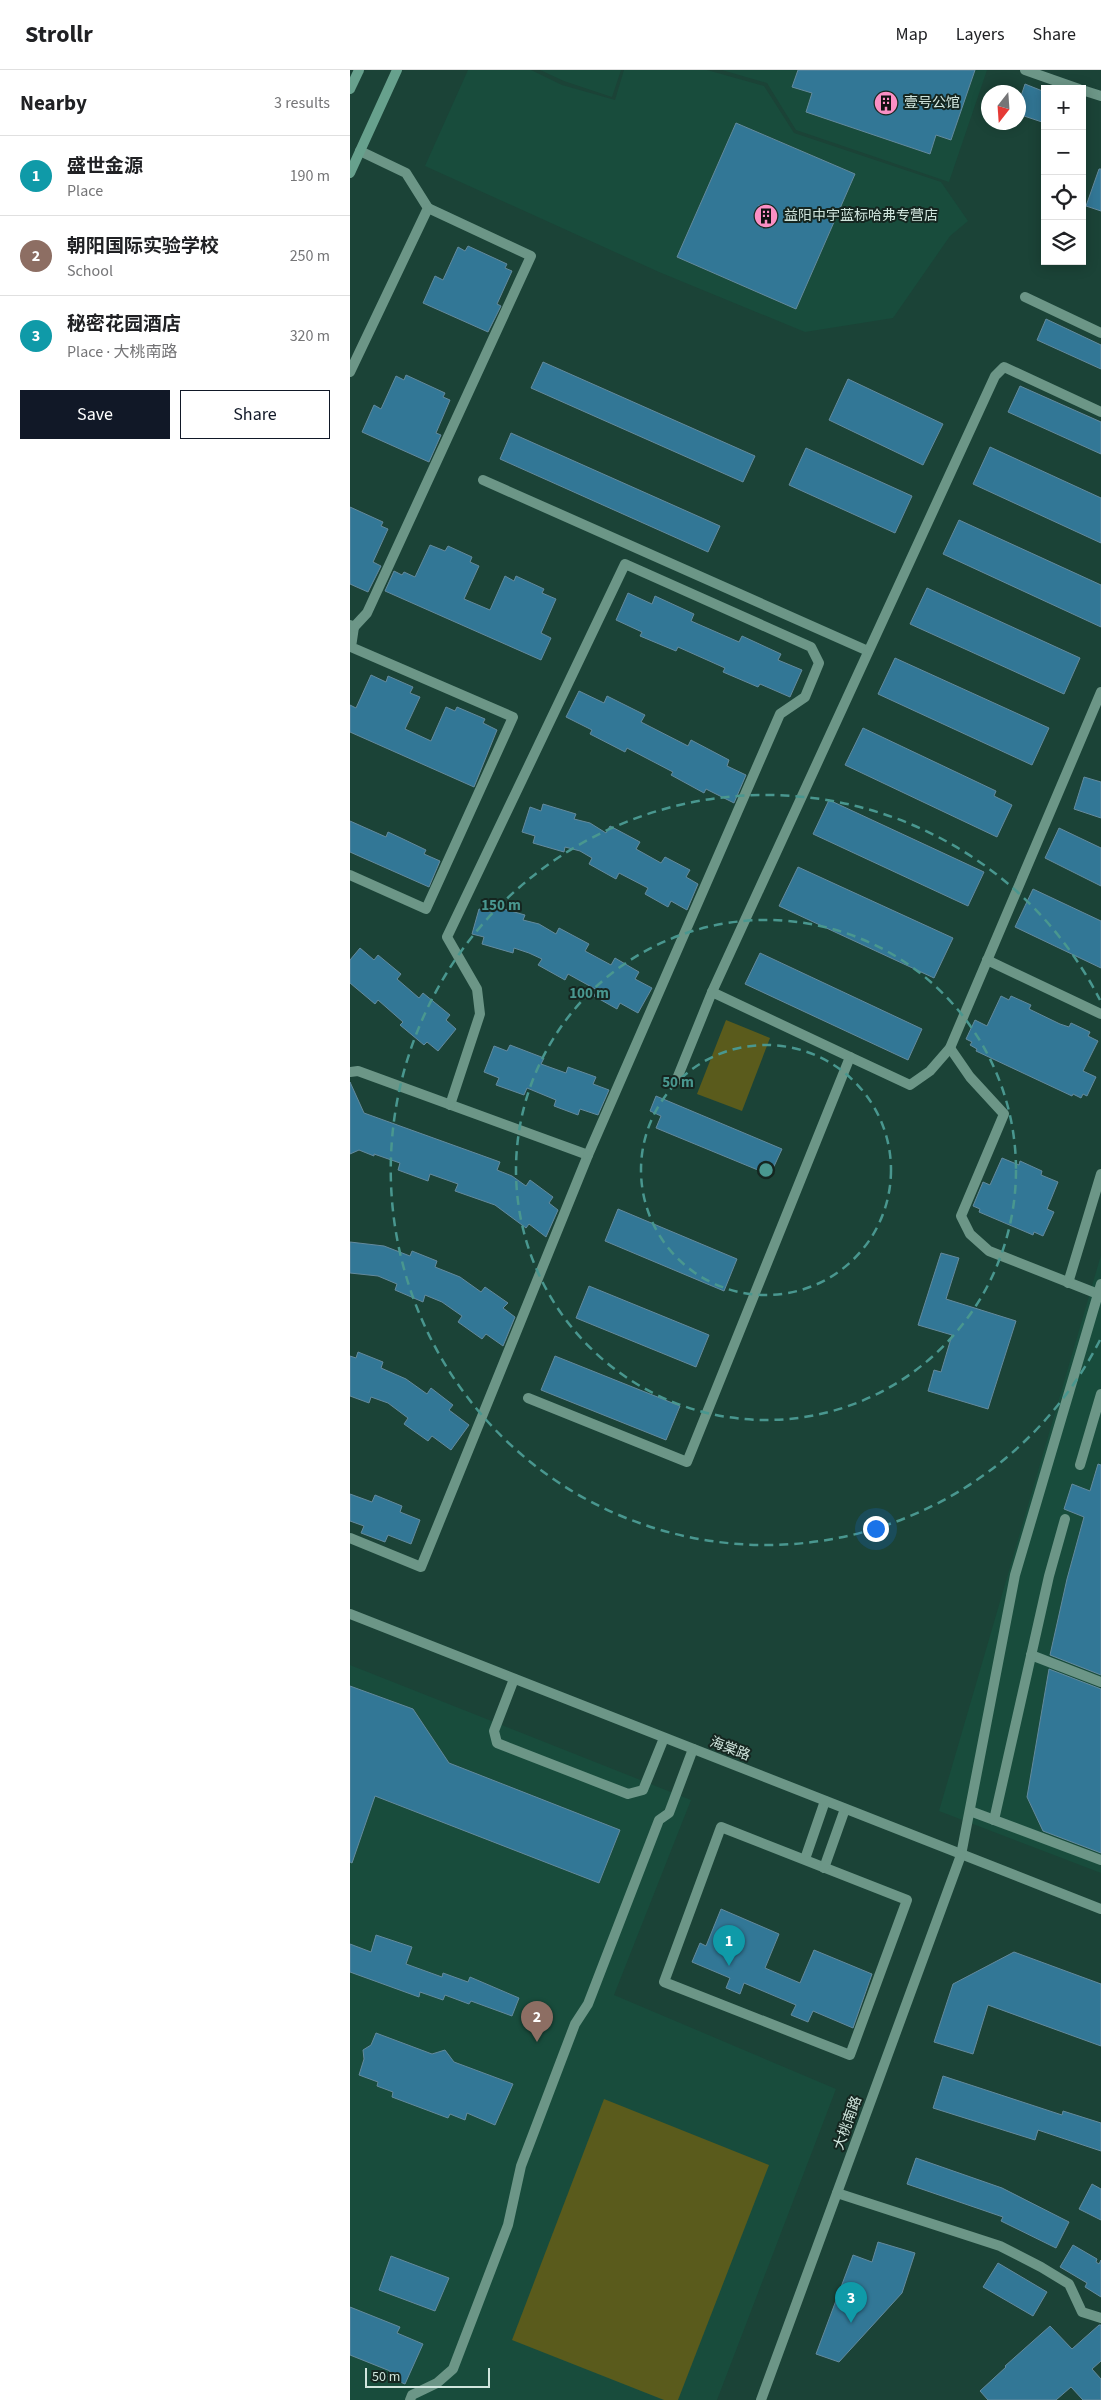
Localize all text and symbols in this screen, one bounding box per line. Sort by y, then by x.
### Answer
text: Strollr [25,17,93,52]
text: Map [896,22,928,47]
text: Layers [956,22,1005,47]
text: Share [1033,22,1076,47]
north arrow [981,85,1026,130]
map controls [1041,85,1086,265]
button: + [1041,85,1086,130]
text: Nearby [20,88,87,118]
building icon: 壹号公馆 [873,90,899,116]
text: 3 results [274,92,330,114]
place label: 壹号公馆 [904,93,960,113]
button: − [1041,130,1086,175]
text: 盛世金源 [67,153,143,180]
text: 1 [32,165,40,187]
text: 190 m [290,165,330,187]
button: locate [1041,175,1086,220]
text: Place [67,180,103,202]
building icon: 益阳中宇蓝标哈弗专营店 [753,203,779,229]
place label: 益阳中宇蓝标哈弗专营店 [784,206,938,226]
button: layers [1041,220,1086,265]
text: 朝阳国际实验学校 [67,233,219,260]
text: 2 [32,245,40,267]
text: 250 m [290,245,330,267]
text: School [67,260,113,282]
text: 秘密花园酒店 [67,311,181,338]
text: 3 [32,325,40,347]
text: 320 m [290,325,330,347]
text: Place · 大桃南路 [67,341,177,363]
button: Save [20,390,170,439]
button: Share [180,390,330,439]
text: 150 m [481,895,521,916]
text: 100 m [569,983,609,1004]
text: 50 m [662,1072,694,1093]
centre of rings [757,1161,775,1179]
your location [863,1516,889,1542]
street label: 海棠路 [707,1732,753,1766]
pin: 1 [713,1925,745,1966]
pin: 2 [521,2001,553,2042]
street label: 大桃南路 [829,2093,867,2153]
pin: 3 [835,2282,867,2323]
scale bar [365,2365,490,2388]
text: 50 m [372,2367,400,2387]

